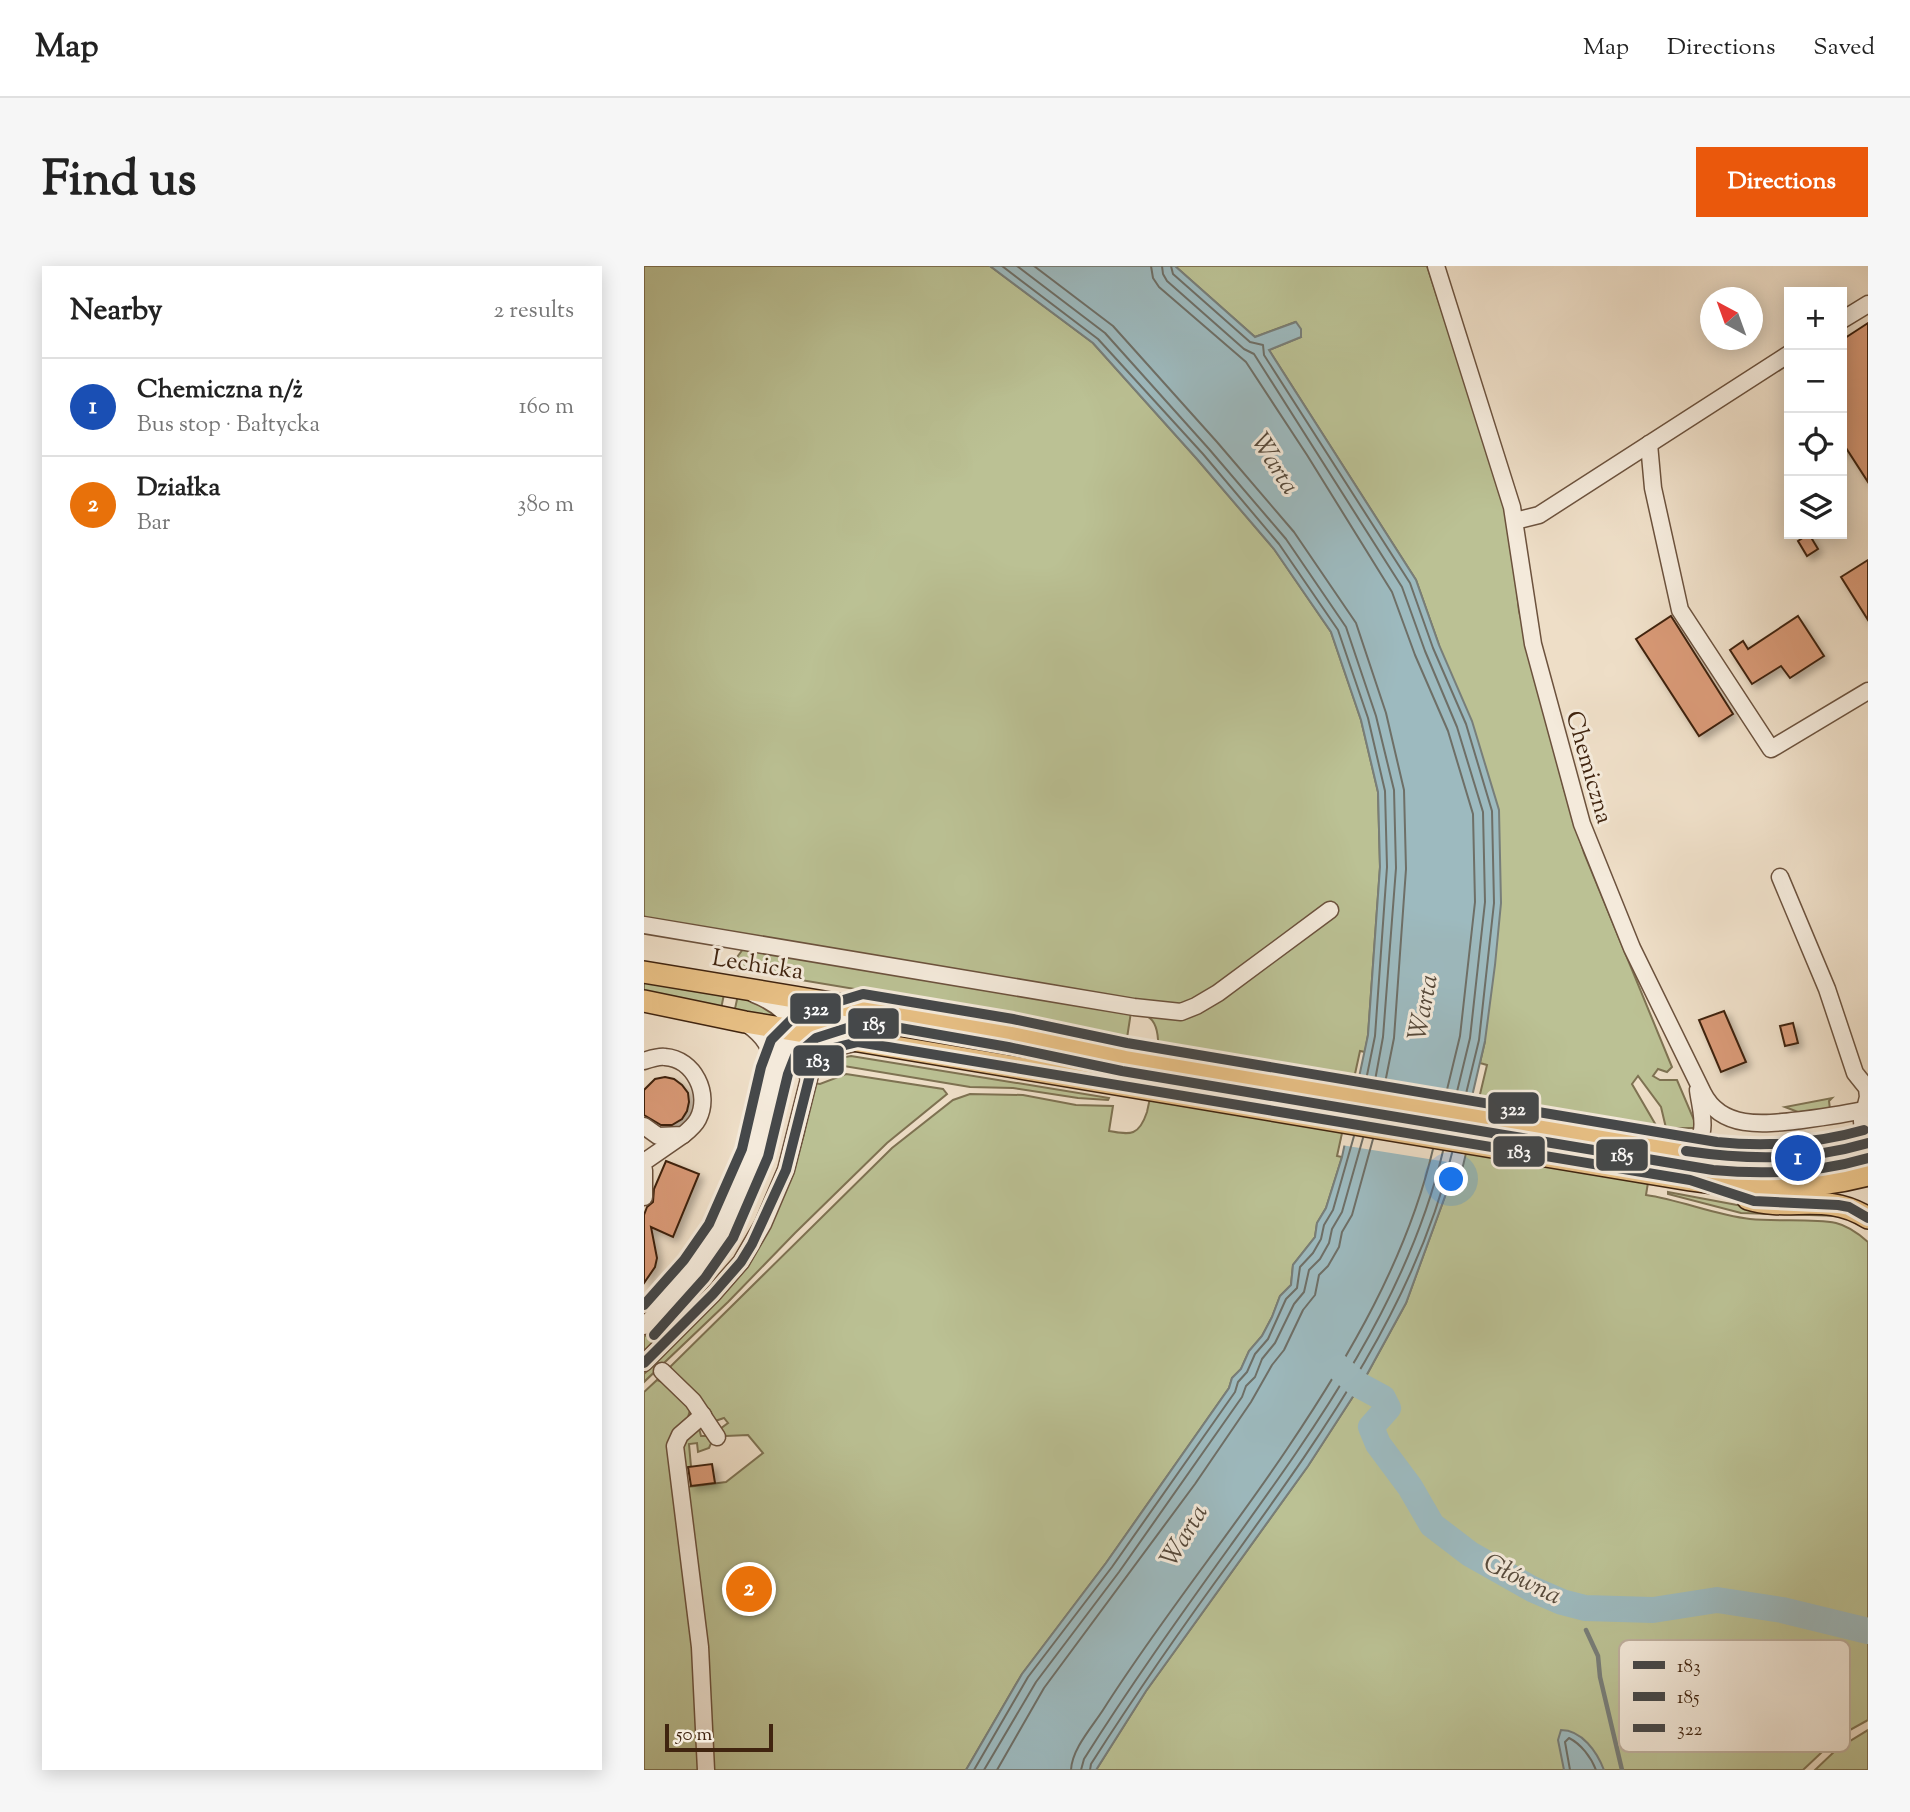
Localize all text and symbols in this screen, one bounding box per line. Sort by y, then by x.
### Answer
text: Map [35,24,99,72]
text: Map [1583,31,1629,65]
text: Directions [1667,31,1775,65]
text: Saved [1813,31,1875,65]
text: Find us [42,147,196,217]
button: Directions [1696,147,1868,217]
north arrow [1700,287,1763,350]
map controls [1784,287,1847,539]
button: + [1784,287,1847,350]
text: Nearby [70,290,162,333]
text: 2 results [494,295,574,328]
button: − [1784,350,1847,413]
text: Chemiczna n/ż [137,372,303,409]
text: 1 [89,391,97,424]
text: 160 m [519,391,574,424]
text: Bus stop · Bałtycka [137,409,320,442]
button: locate [1784,413,1847,476]
water label: Warta [1241,426,1307,502]
text: Działka [137,470,220,507]
button: layers [1784,476,1847,539]
text: 2 [88,489,98,522]
text: 380 m [517,489,574,522]
text: Bar [137,507,170,540]
street label: Chemiczna [1556,707,1620,828]
street label: Lechicka [710,942,806,990]
water label: Warta [1400,971,1449,1044]
line badge: 322 [789,992,842,1025]
text: 322 [803,997,829,1024]
line badge: 185 [847,1007,900,1040]
text: 185 [863,1012,886,1039]
line badge: 183 [792,1044,845,1077]
text: 183 [806,1049,830,1076]
line badge: 322 [1487,1091,1540,1125]
text: 322 [1500,1097,1526,1124]
pin: 1 [1775,1132,1821,1184]
line badge: 183 [1492,1135,1546,1168]
line badge: 185 [1595,1138,1649,1172]
text: 183 [1507,1140,1531,1167]
text: 185 [1611,1143,1634,1170]
your location [1434,1162,1468,1196]
water label: Warta [1152,1498,1218,1574]
water label: Główna [1476,1545,1567,1615]
pin: 2 [726,1563,772,1615]
legend [1619,1640,1850,1752]
text: 183 [1677,1654,1701,1681]
text: 185 [1677,1685,1700,1712]
text: 322 [1677,1717,1703,1744]
scale bar [665,1721,774,1753]
text: 50 m [676,1722,712,1749]

